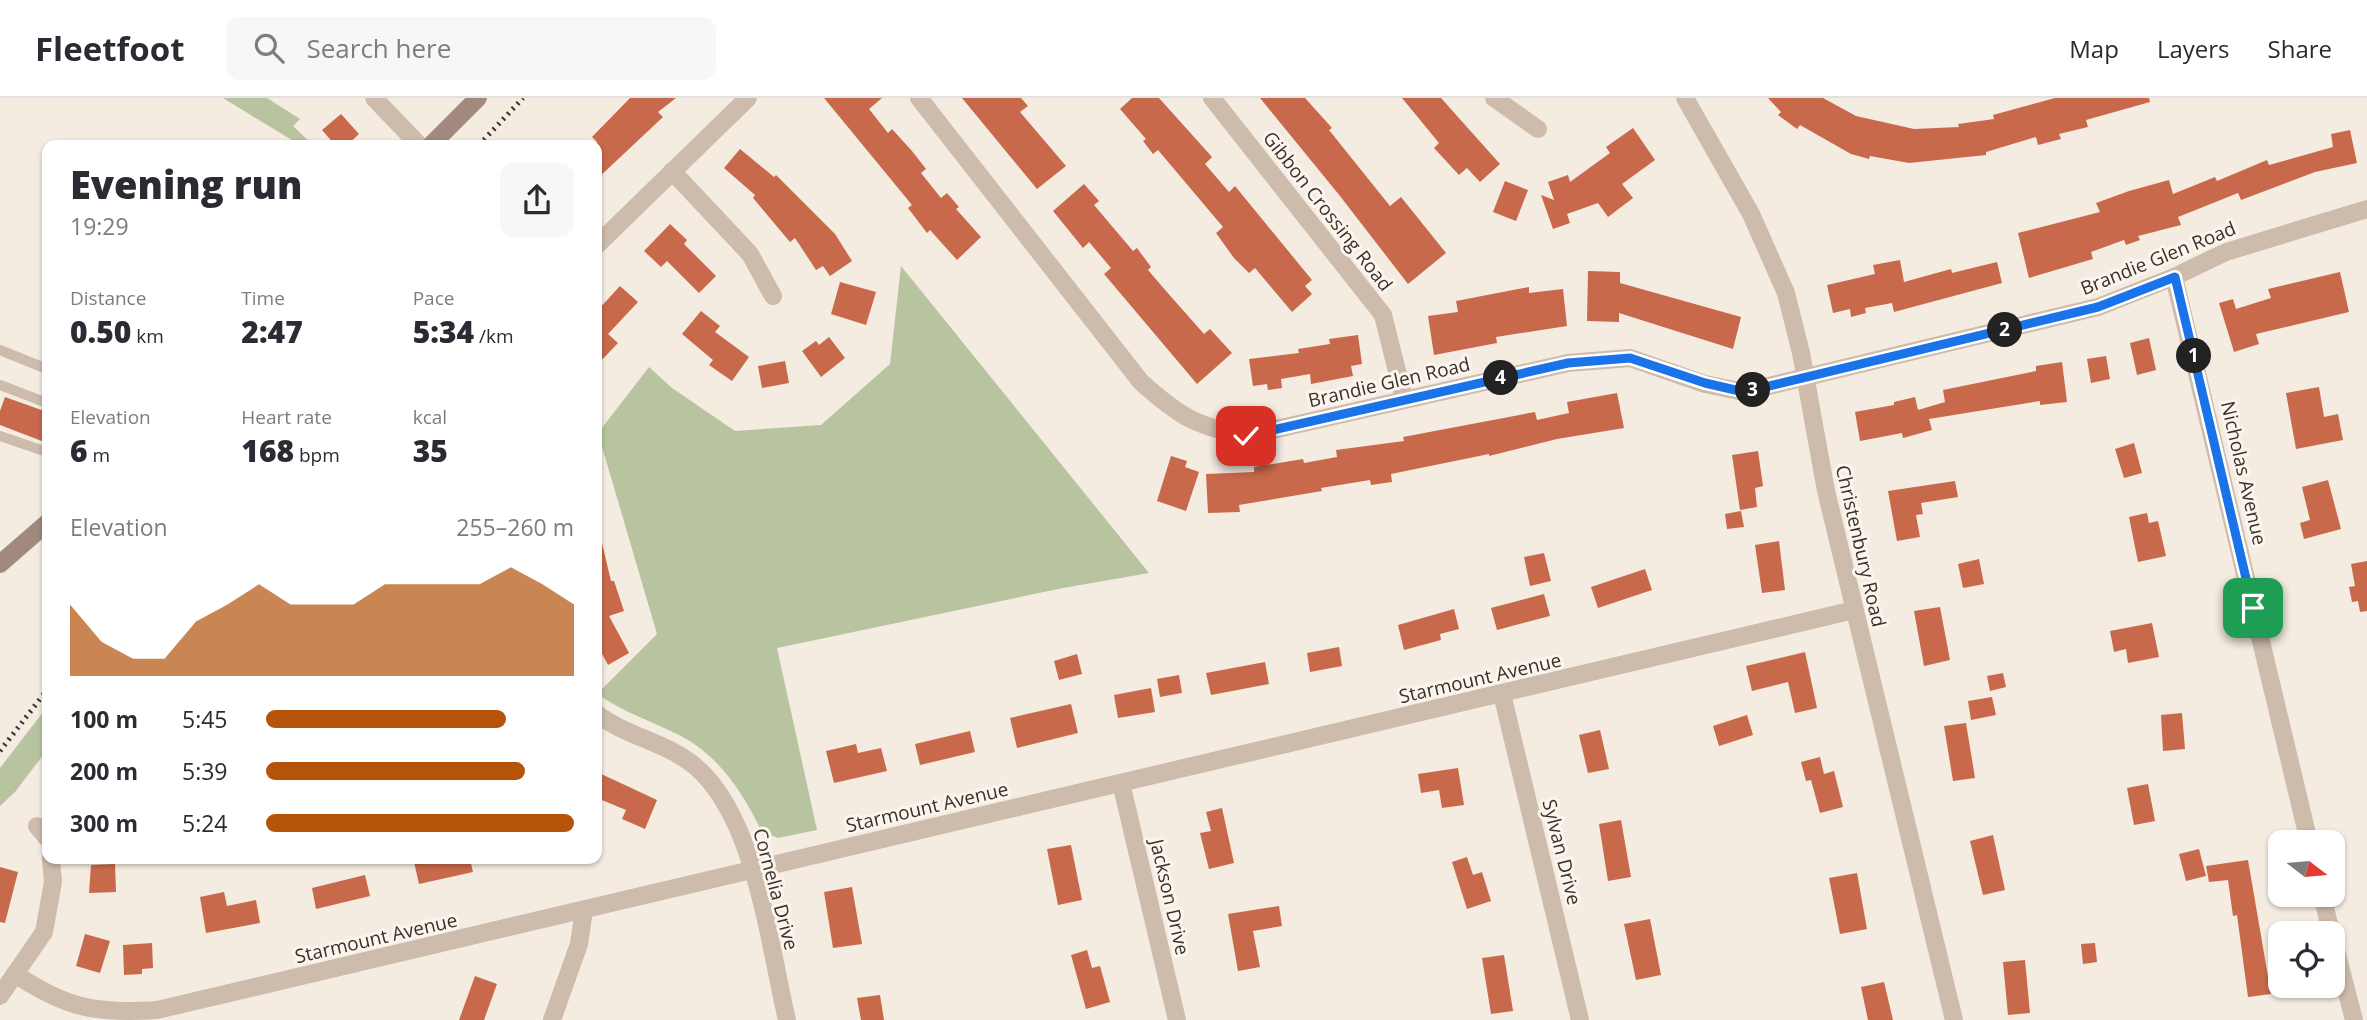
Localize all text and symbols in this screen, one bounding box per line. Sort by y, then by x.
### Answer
search box [226,17,716,80]
text: Fleetfoot [35,26,184,71]
icon: search [250,29,288,67]
text: Search here [306,30,451,66]
text: Map [2069,32,2119,65]
text: Layers [2157,32,2230,65]
text: Share [2268,32,2332,65]
street label: Gibbon Crossing Road [1257,126,1399,296]
text: Evening run [70,158,302,210]
button: share [500,163,574,237]
text: 19:29 [70,210,129,242]
street label: Brandie Glen Road [2076,215,2240,301]
text: Distance [70,285,146,311]
text: Time [241,285,285,311]
text: Pace [413,285,454,311]
text: 0.50 [70,311,131,352]
text: 2:47 [241,311,303,352]
text: 5:34 [413,311,474,352]
pin: 2 [1988,313,2022,348]
text: 2 [1999,316,2010,342]
text: km [131,323,164,349]
text: /km [474,323,514,349]
pin: 1 [2176,338,2212,374]
text: 1 [2188,342,2199,368]
street label: Brandie Glen Road [1305,351,1473,413]
pin: 4 [1484,360,1518,396]
text: 4 [1495,364,1506,390]
pin: 3 [1736,372,1770,408]
text: 3 [1747,376,1758,402]
street label: Nicholas Avenue [2215,399,2273,547]
text: Elevation [70,404,151,430]
text: Heart rate [241,404,332,430]
text: kcal [413,404,447,430]
pin [1216,406,1276,466]
icon: check [1227,417,1265,455]
text: 6 [70,430,88,471]
text: 168 [241,430,294,471]
text: 35 [413,430,448,471]
text: m [88,442,110,468]
text: bpm [294,442,340,468]
street label: Christenbury Road [1830,463,1892,629]
text: Elevation [70,511,168,543]
text: 255–260 m [456,511,574,543]
pin [2223,578,2283,638]
icon: arrive [2234,589,2272,627]
street label: Starmount Avenue [1396,647,1564,709]
text: 100 m [70,703,138,735]
text: 5:45 [182,703,228,735]
text: 200 m [70,755,138,787]
text: 5:39 [182,755,228,787]
street label: Starmount Avenue [843,776,1011,838]
street label: Sylvan Drive [1536,797,1588,907]
text: 300 m [70,807,138,839]
text: 5:24 [182,807,228,839]
street label: Cornelia Drive [747,825,805,953]
north arrow [2268,830,2345,906]
map controls [2268,830,2345,998]
street label: Jackson Drive [1144,834,1196,958]
street label: Starmount Avenue [292,907,460,969]
button: locate [2268,921,2345,998]

